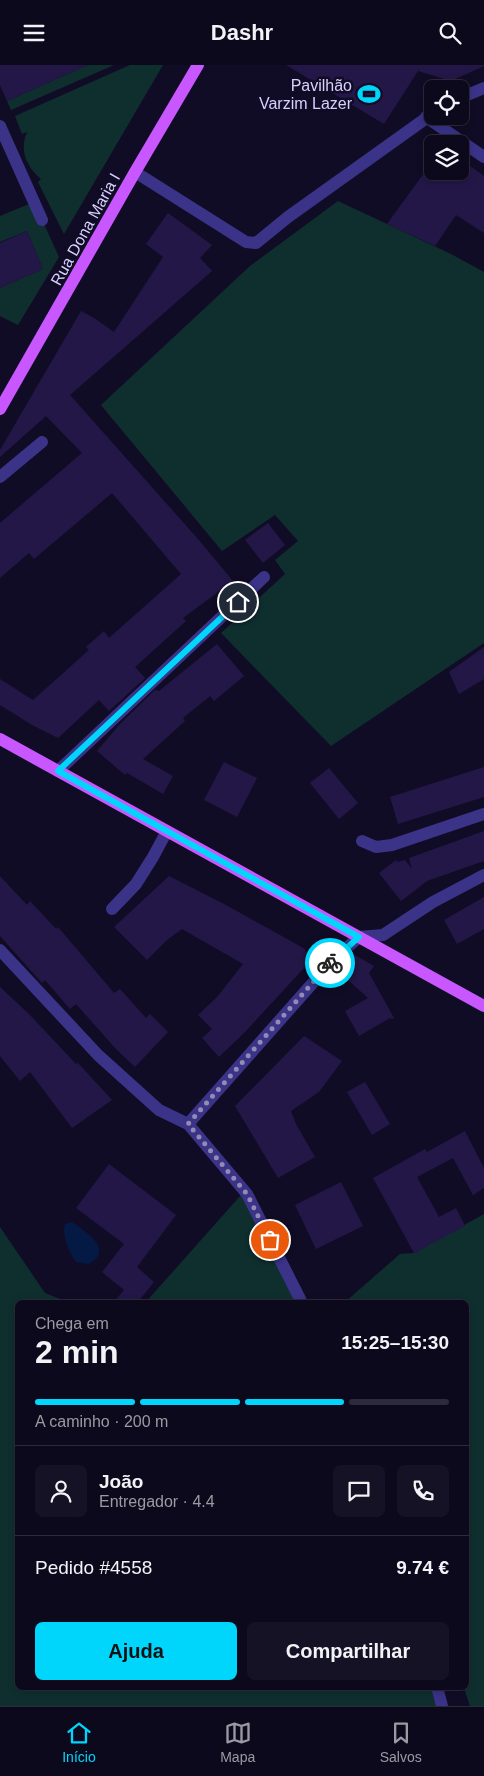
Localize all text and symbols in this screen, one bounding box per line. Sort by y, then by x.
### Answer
icon: menu [20,19,48,47]
icon: search [436,19,464,47]
text: Dashr [211,20,273,45]
place label: Pavilhão Varzim Lazer [259,77,353,112]
map controls [424,80,469,180]
button: locate [424,80,469,125]
sports icon: Pavilhão Varzim Lazer [356,81,382,107]
button: layers [424,135,469,180]
street label: Rua Dona Maria I [48,170,123,288]
pin [217,581,259,623]
icon: home [224,588,252,616]
courier [305,938,355,988]
icon: bike [316,949,344,977]
pin [249,1219,291,1261]
icon: bag [256,1226,284,1254]
text: Chega em [35,1315,109,1332]
text: 15:25–15:30 [341,1332,449,1353]
text: 2 min [35,1334,119,1370]
text: A caminho · 200 m [35,1413,168,1430]
button: person [35,1465,87,1517]
button: chat [333,1465,385,1517]
button: phone [397,1465,449,1517]
text: João [99,1471,143,1492]
text: Entregador · 4.4 [99,1493,215,1510]
text: Pedido #4558 [35,1557,152,1578]
text: 9.74 € [396,1557,449,1578]
button: Ajuda [35,1622,237,1680]
button: Compartilhar [247,1622,449,1680]
tab: Início [62,1719,96,1765]
tab: Mapa [220,1719,255,1765]
tab: Salvos [380,1719,422,1765]

